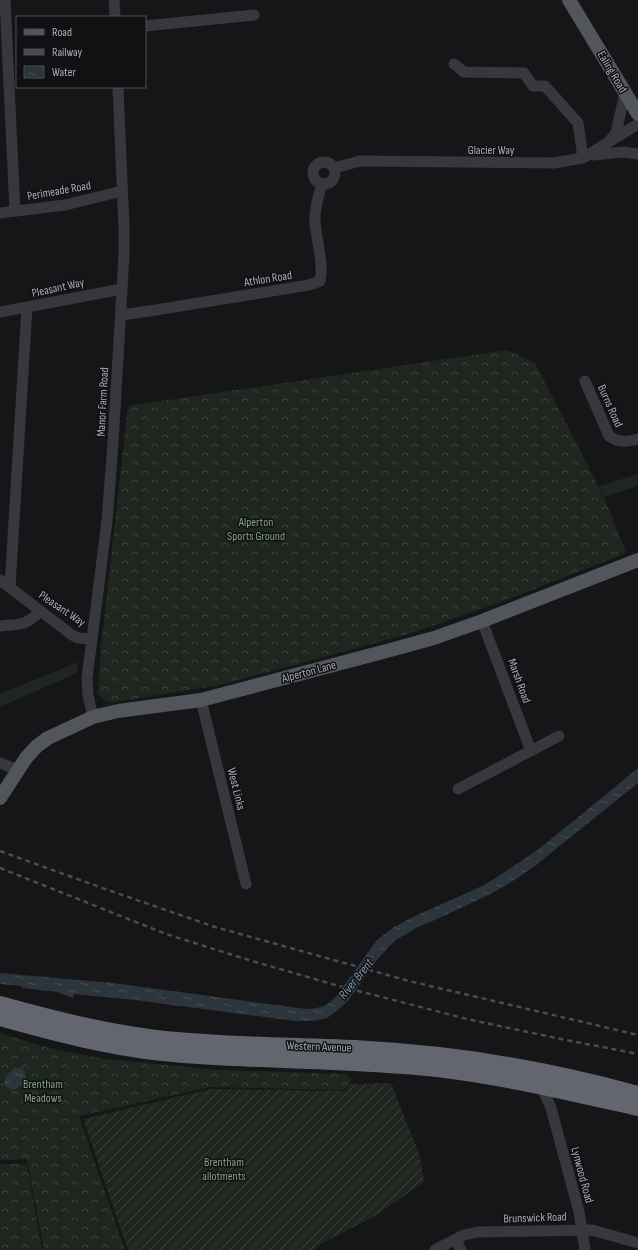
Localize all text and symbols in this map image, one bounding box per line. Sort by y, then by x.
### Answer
legend [16,16,146,88]
text: Road [52,25,72,40]
text: Railway [52,45,83,60]
street label: Ealing Road [594,48,630,96]
text: Water [52,65,76,80]
street label: Glacier Way [468,143,515,158]
street label: Perimeade Road [26,178,92,204]
street label: Athlon Road [242,268,293,290]
street label: Pleasant Way [30,275,86,301]
street label: Manor Farm Road [94,367,112,437]
street label: Burns Road [594,382,626,430]
park label: Alperton Sports Ground [227,515,285,544]
street label: Pleasant Way [36,588,88,630]
street label: Marsh Road [504,657,534,705]
street label: Alperton Lane [279,658,338,687]
street label: West Links [224,766,248,812]
water label: River Brent [335,955,378,1002]
street label: Western Avenue [286,1038,352,1056]
park label: Brentham Meadows [23,1077,63,1106]
street label: Lynwood Road [567,1145,597,1205]
park label: Brentham allotments [202,1155,246,1184]
street label: Brunswick Road [503,1209,567,1227]

